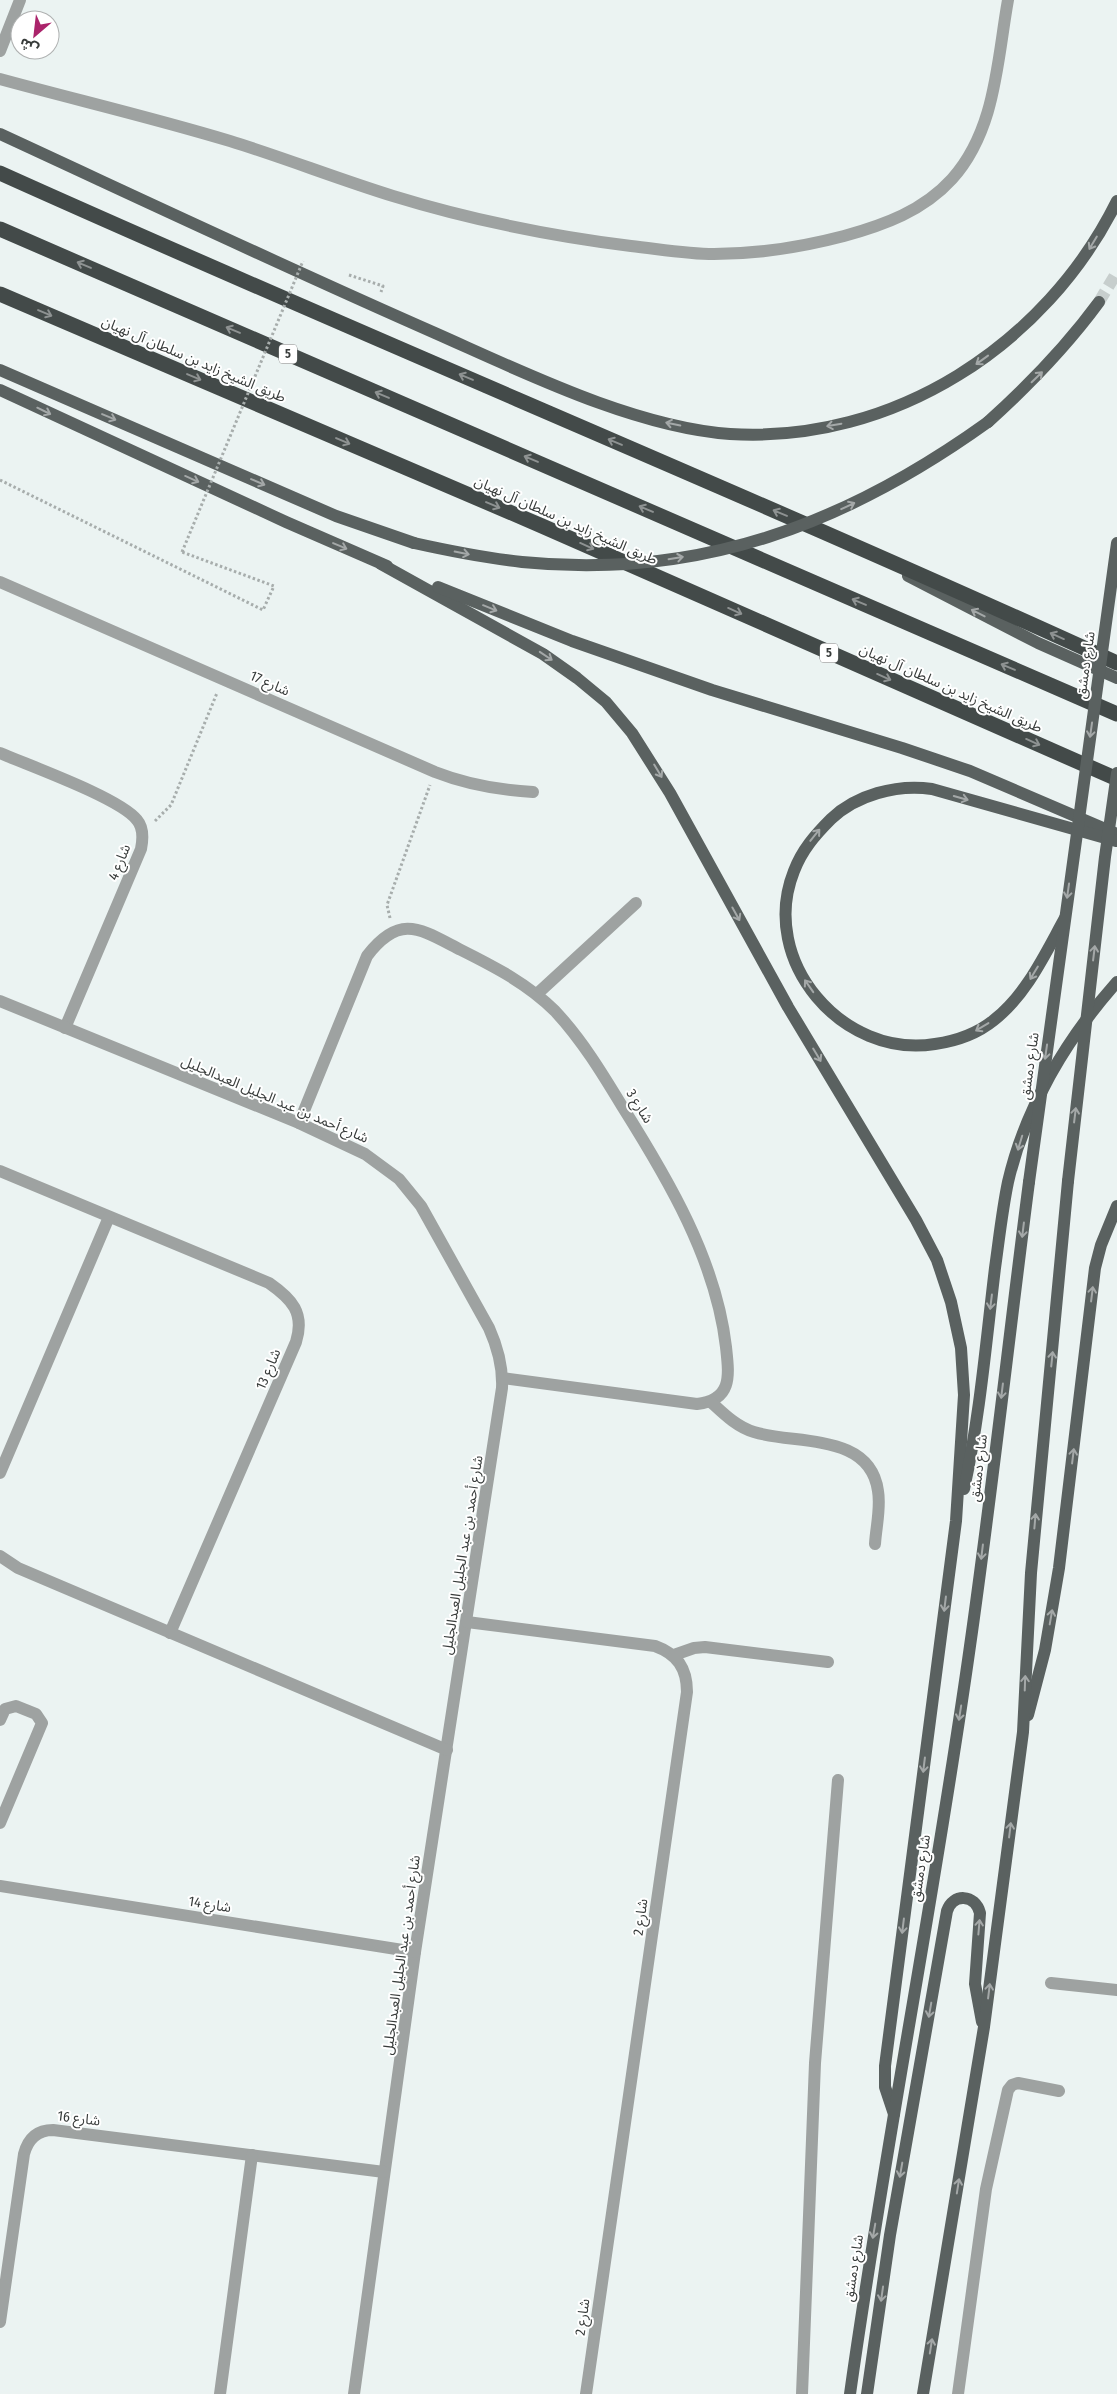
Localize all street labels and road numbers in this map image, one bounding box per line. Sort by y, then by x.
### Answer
street label: طريق الشيخ زايد بن سلطان آل نهيان [98,313,288,408]
road number: 5 [279,344,297,364]
street label: طريق الشيخ زايد بن سلطان آل نهيان [471,472,660,570]
street label: شارع دمشق [1072,630,1101,700]
street label: طريق الشيخ زايد بن سلطان آل نهيان [856,640,1045,738]
road number: 5 [820,644,838,662]
street label: شارع 17 [246,667,292,702]
street label: شارع 4 [105,842,136,883]
street label: شارع دمشق [1016,1031,1045,1101]
street label: شارع أحمد بن عبد الجليل العبدالجليل [178,1052,371,1149]
street label: شارع 3 [621,1086,657,1127]
street label: شارع 13 [252,1346,286,1393]
street label: شارع دمشق [966,1433,993,1503]
street label: شارع أحمد بن عبد الجليل العبدالجليل [438,1454,489,1656]
street label: شارع دمشق [907,1833,936,1903]
street label: شارع أحمد بن عبد الجليل العبدالجليل [378,1854,426,2056]
street label: شارع 14 [187,1893,232,1918]
street label: شارع 2 [630,1898,653,1937]
street label: شارع 16 [56,2107,101,2132]
street label: شارع دمشق [840,2233,869,2303]
street label: شارع 2 [572,2298,595,2337]

